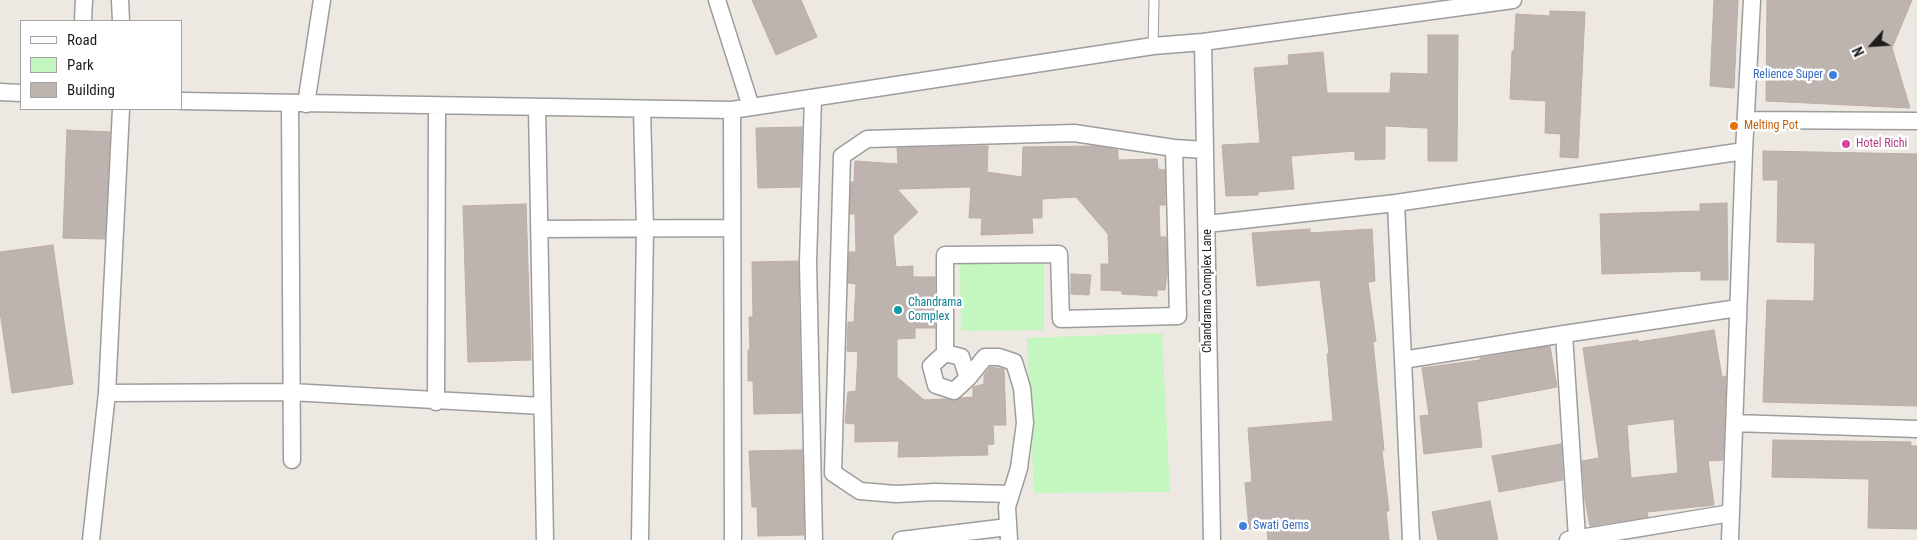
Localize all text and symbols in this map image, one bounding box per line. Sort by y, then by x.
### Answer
legend [20,20,182,110]
north arrow [1847,20,1897,70]
text: Road [67,31,97,49]
text: N [1849,44,1868,59]
text: Park [67,56,94,74]
place label: Relience Super [1753,68,1823,82]
marker: Relience Super [1827,69,1839,81]
text: Building [67,81,115,99]
place label: Melting Pot [1744,119,1798,133]
marker: Melting Pot [1728,120,1740,132]
place label: Hotel Richi [1856,137,1907,151]
marker: Hotel Richi [1840,138,1852,150]
street label: Chandrama Complex Lane [1201,229,1215,353]
place label: Chandrama Complex [908,296,962,324]
marker: Chandrama Complex [892,304,904,316]
place label: Swati Gems [1253,519,1309,533]
marker: Swati Gems [1237,520,1249,532]

